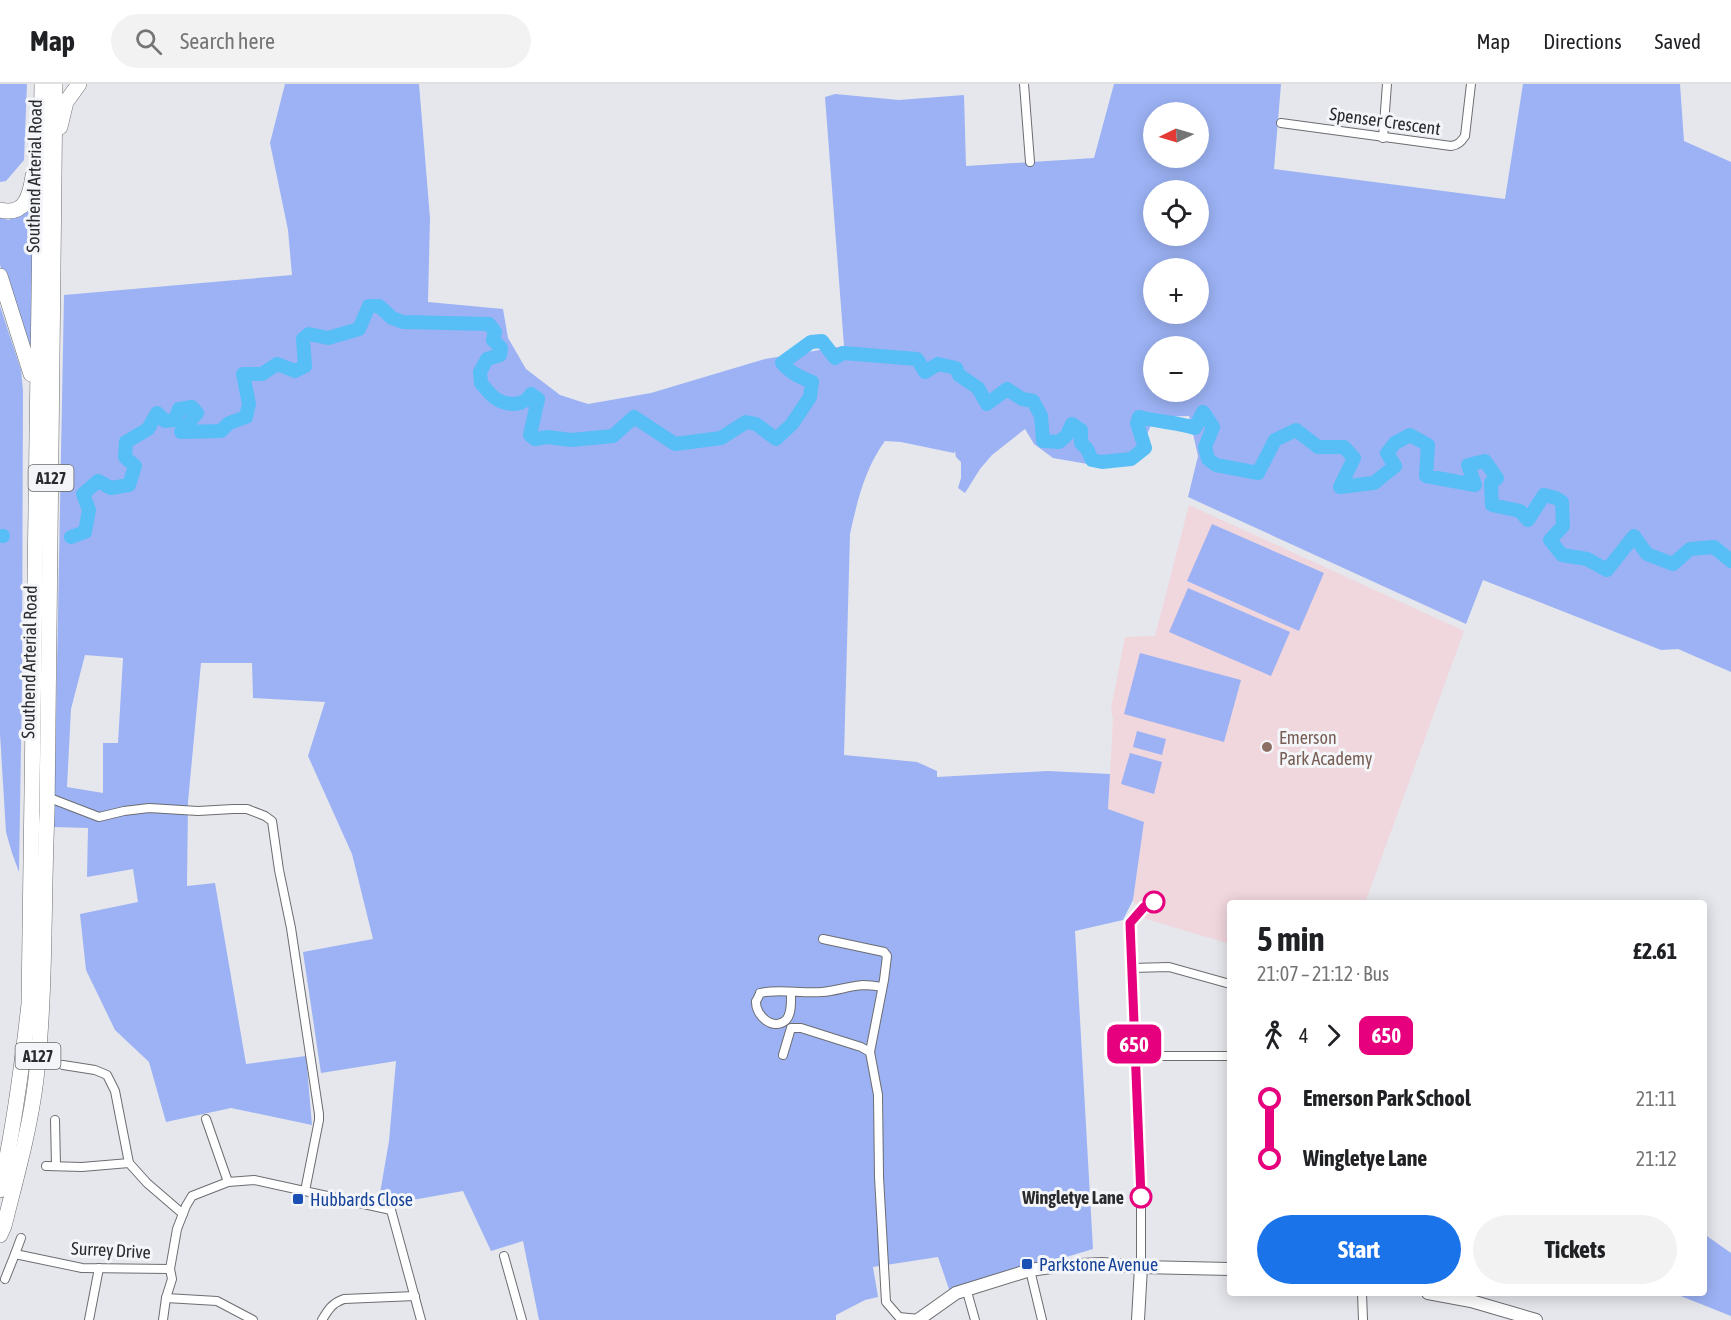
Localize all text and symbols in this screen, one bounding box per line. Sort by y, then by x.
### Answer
search box [111,14,531,68]
text: Map [30,25,75,57]
icon: search [132,25,165,58]
text: Search here [180,28,275,54]
text: Map [1476,29,1510,53]
text: Directions [1543,29,1622,53]
text: Saved [1655,29,1701,53]
street label: Southend Arterial Road [22,99,46,253]
north arrow [1143,102,1209,168]
map controls [1143,102,1209,402]
street label: Spenser Crescent [1328,103,1442,139]
button: locate [1143,180,1209,246]
button: + [1143,258,1209,324]
button: − [1143,336,1209,402]
road number: A127 [28,465,74,491]
street label: Southend Arterial Road [17,585,41,739]
place label: Emerson Park Academy [1279,727,1372,769]
marker: Emerson Park Academy [1260,740,1274,754]
unlabelled marker [1143,891,1165,913]
text: 5 min [1257,920,1324,958]
text: £2.61 [1633,938,1677,964]
text: 21:07 – 21:12 · Bus [1257,962,1389,985]
icon: walk [1257,1019,1290,1052]
icon: forward [1317,1019,1350,1052]
text: 650 [1371,1023,1401,1047]
line badge: 650 [1100,1024,1168,1064]
text: 4 [1299,1024,1308,1047]
text: 650 [1119,1032,1149,1056]
road number: A127 [15,1043,60,1069]
text: Emerson Park School [1303,1085,1471,1111]
text: 21:11 [1636,1087,1677,1110]
text: Wingletye Lane [1303,1145,1427,1171]
text: 21:12 [1636,1147,1677,1170]
marker: Wingletye Lane [1130,1186,1152,1208]
place label: Wingletye Lane [1021,1187,1124,1208]
place label: Hubbards Close [310,1189,413,1210]
marker: Hubbards Close [291,1192,305,1206]
button: Start [1257,1215,1461,1284]
button: Tickets [1473,1215,1677,1284]
street label: Surrey Drive [71,1237,151,1263]
place label: Parkstone Avenue [1039,1254,1158,1275]
marker: Parkstone Avenue [1020,1257,1034,1271]

